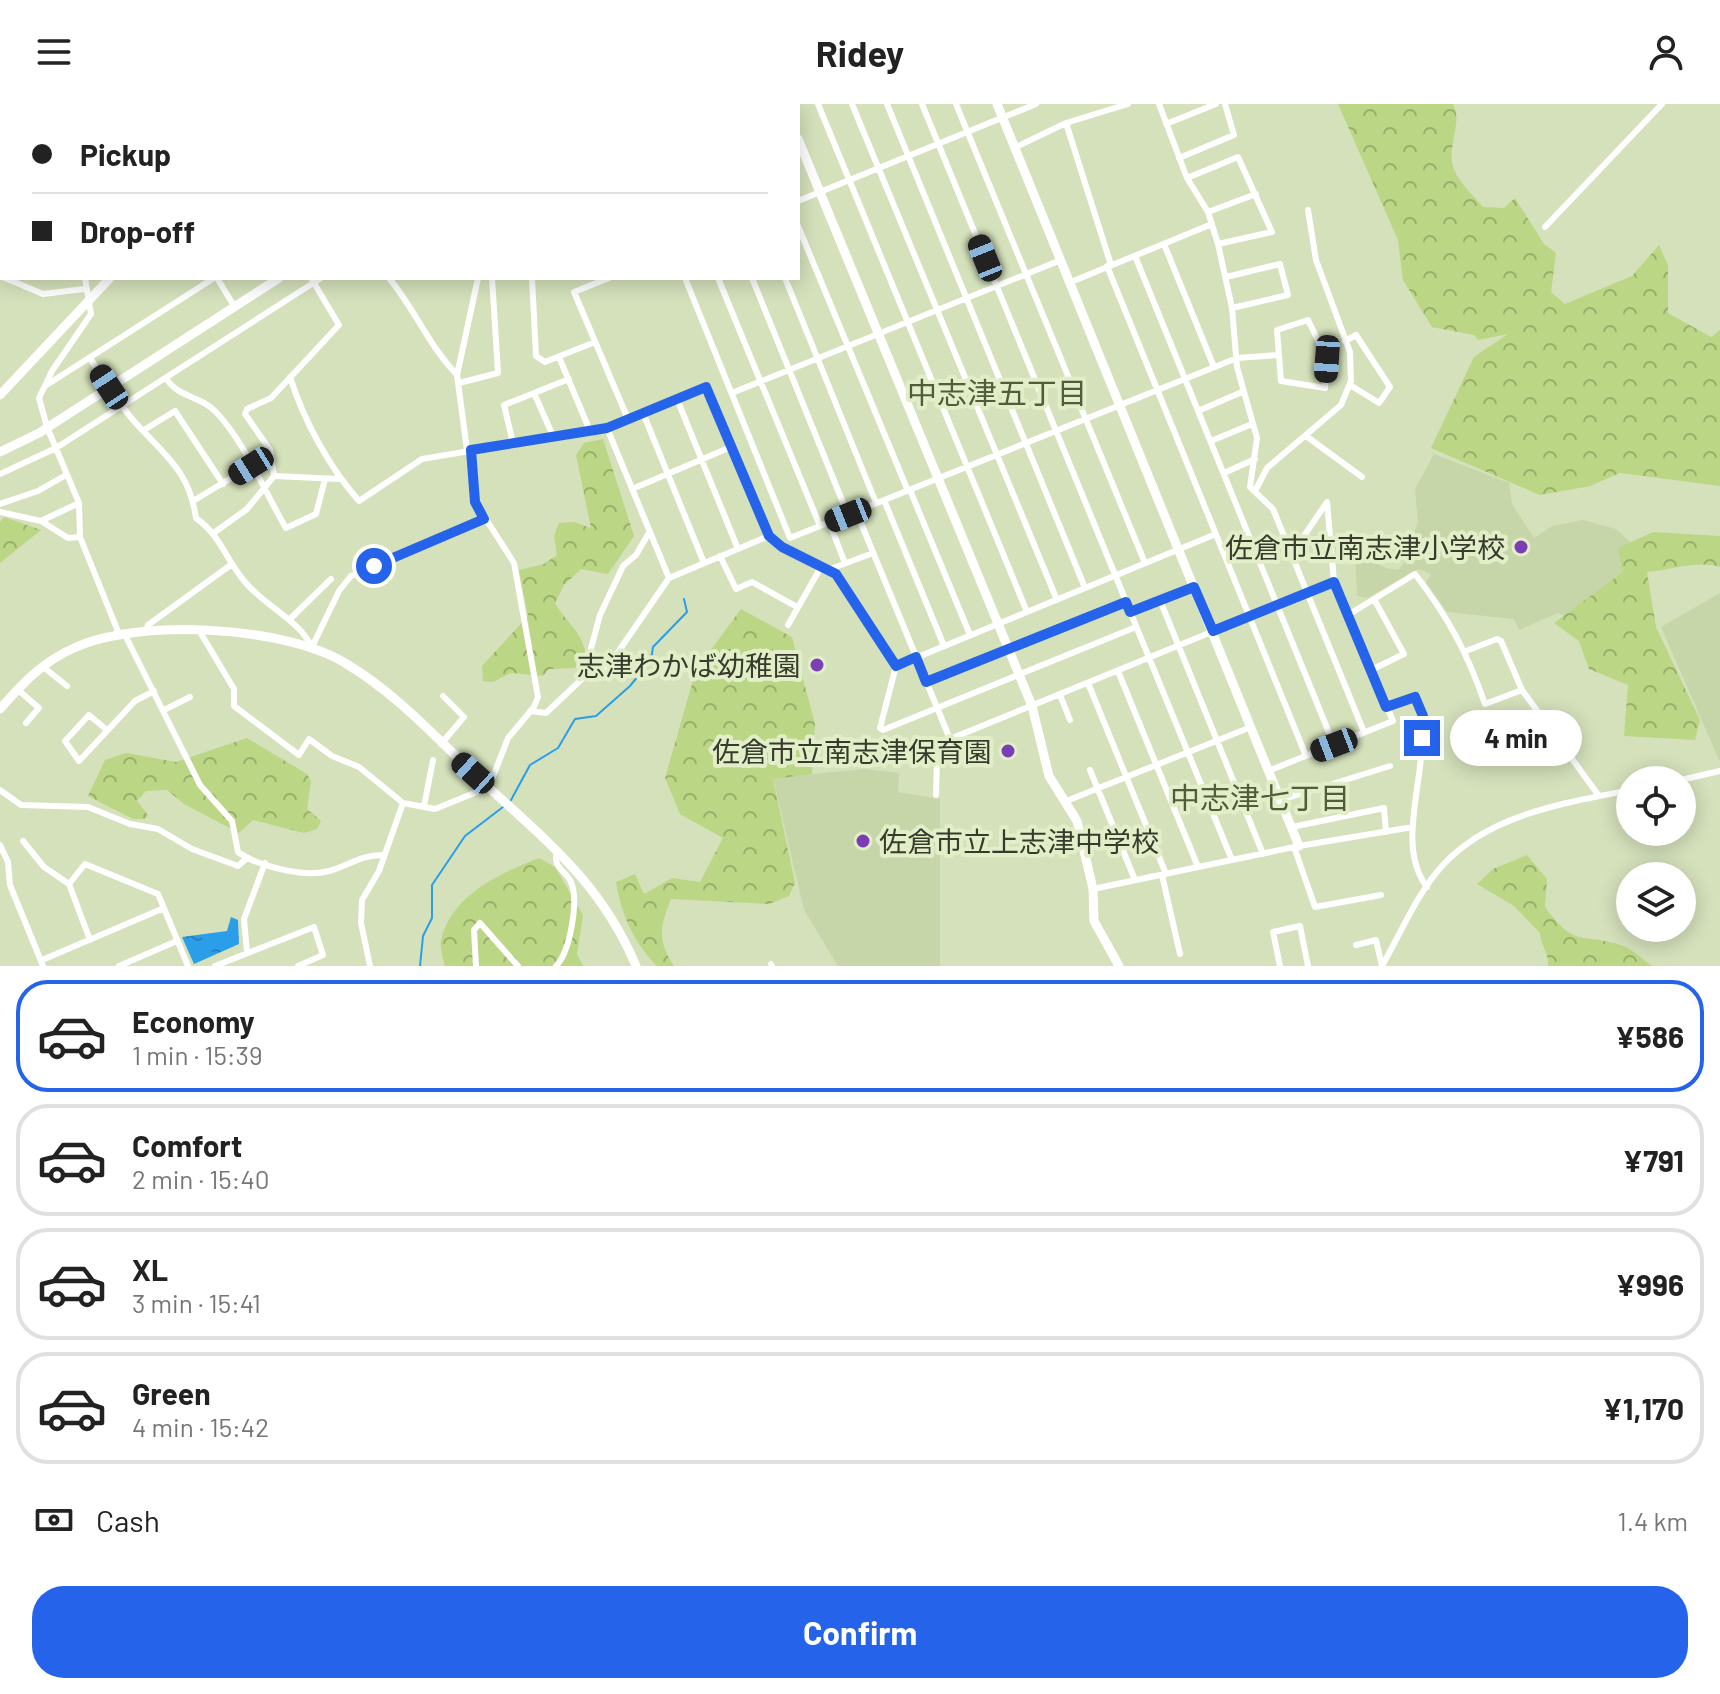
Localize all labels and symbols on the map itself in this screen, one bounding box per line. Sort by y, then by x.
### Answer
car [965,231,1005,285]
car [1313,334,1341,384]
car [86,360,132,414]
district label: 中志津五丁目 [907,374,1087,410]
car [224,443,278,489]
car [821,495,875,535]
place label: 佐倉市立南志津小学校 [1225,530,1505,564]
marker: 佐倉市立南志津小学校 [1512,538,1530,556]
route start [356,548,392,584]
place label: 志津わかば幼稚園 [577,648,801,682]
marker: 志津わかば幼稚園 [808,656,826,674]
callout: 4 min [1450,710,1582,766]
route end [1404,720,1440,756]
car [1307,725,1361,765]
place label: 佐倉市立南志津保育園 [712,734,992,768]
marker: 佐倉市立南志津保育園 [999,742,1017,760]
car [447,748,499,798]
district label: 中志津七丁目 [1170,779,1350,815]
place label: 佐倉市立上志津中学校 [879,824,1159,858]
marker: 佐倉市立上志津中学校 [854,832,872,850]

